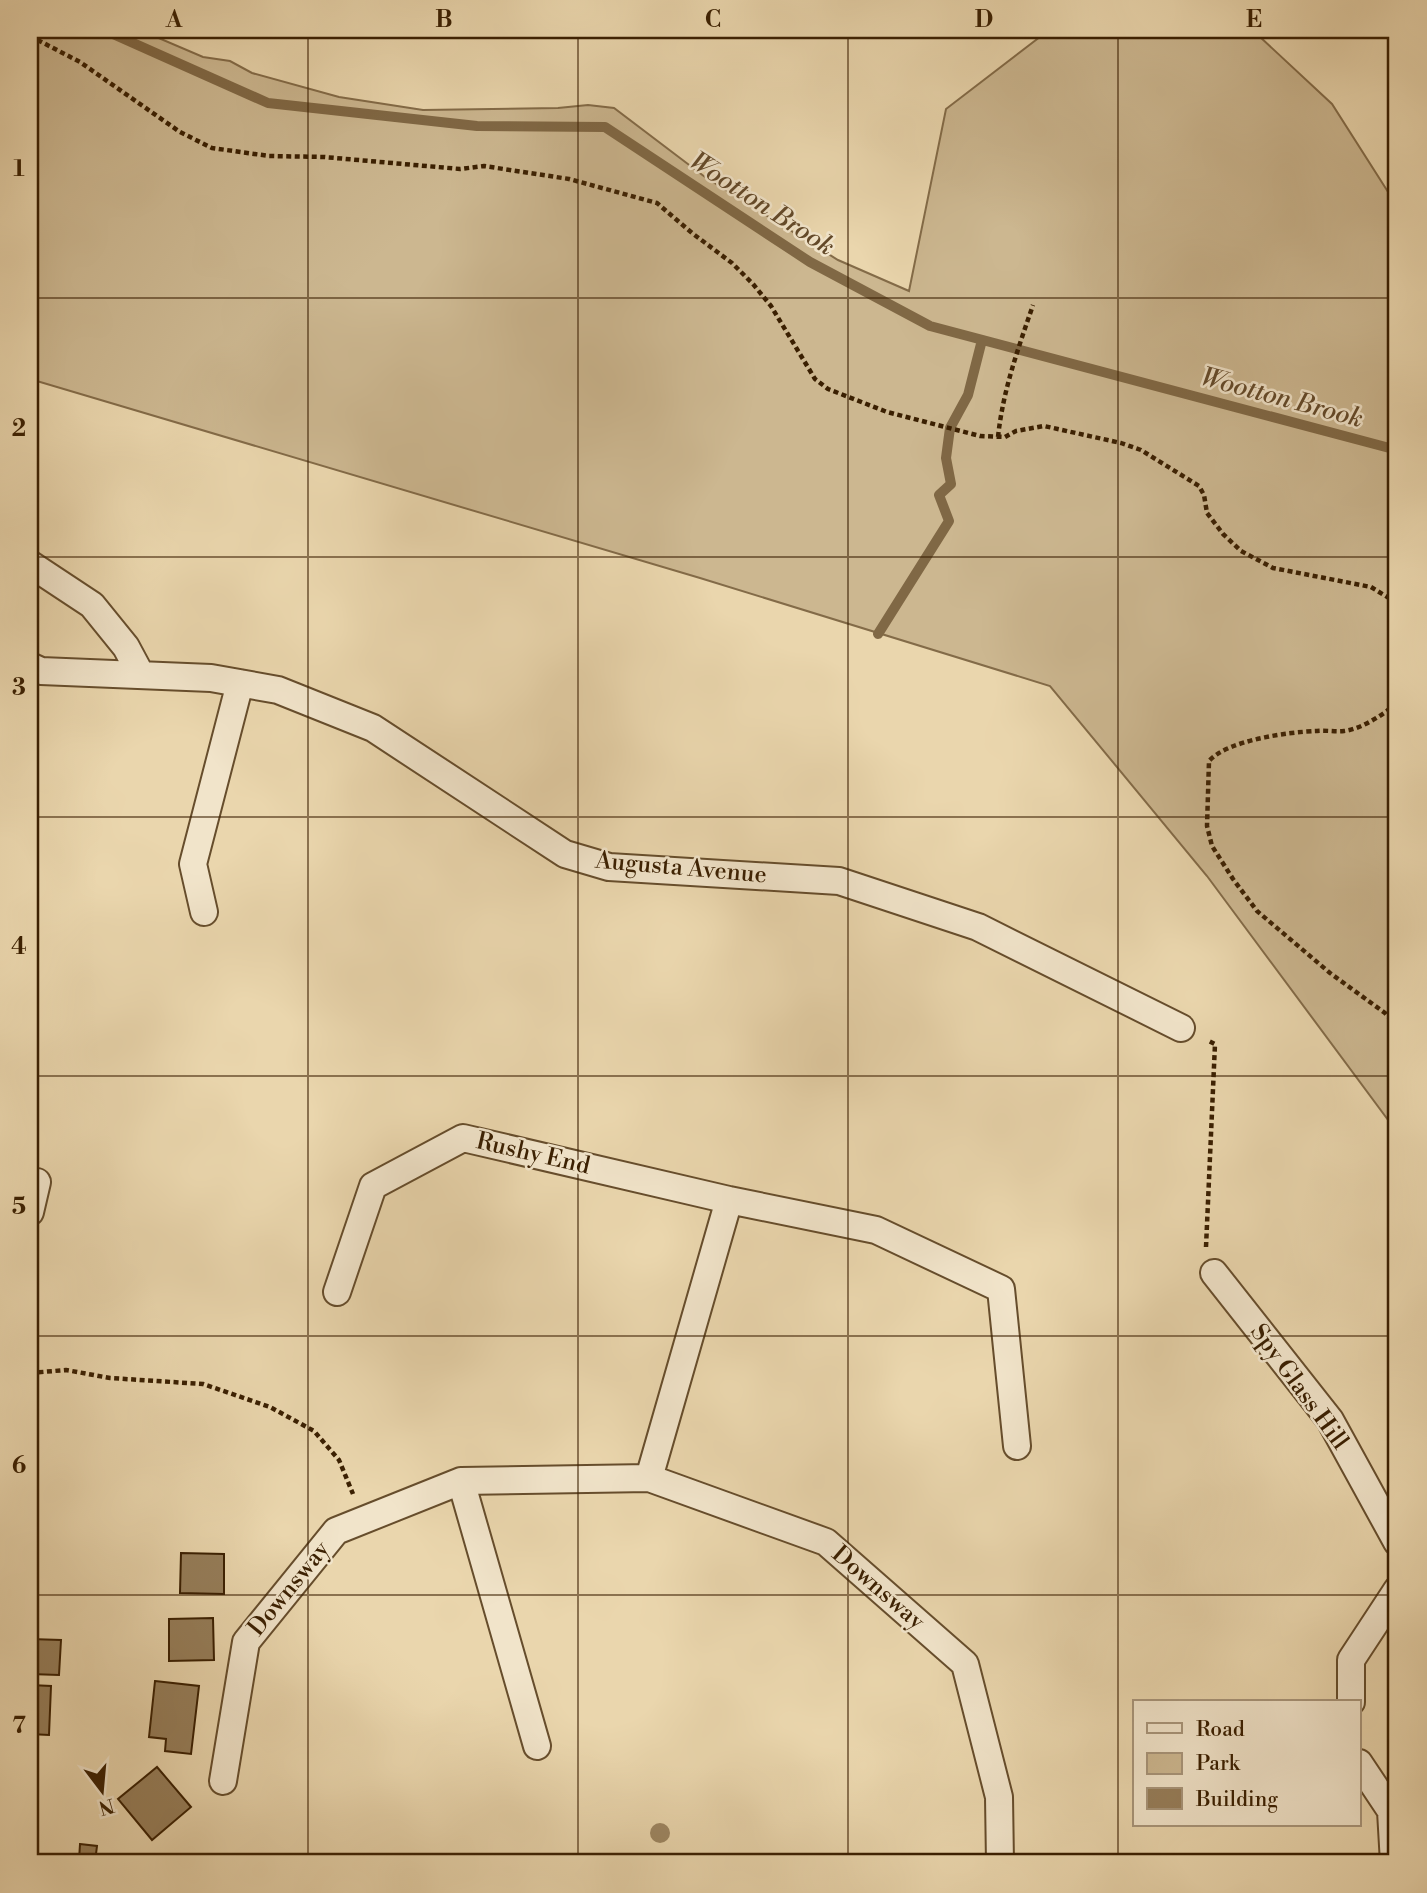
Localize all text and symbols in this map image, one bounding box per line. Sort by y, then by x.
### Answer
text: A [165,6,183,34]
text: B [435,6,453,34]
text: C [705,6,721,34]
text: D [975,6,993,34]
text: E [1246,6,1262,34]
water label: Wootton Brook [683,145,841,263]
text: 1 [13,155,25,183]
water label: Wootton Brook [1197,361,1367,435]
text: 2 [12,415,26,443]
text: 3 [12,674,26,702]
street label: Augusta Avenue [593,845,768,890]
text: 4 [11,933,27,961]
street label: Rushy End [473,1126,593,1182]
text: 5 [12,1193,26,1221]
street label: Spy Glass Hill [1243,1318,1355,1456]
text: 6 [12,1452,26,1480]
street label: Downsway [242,1535,337,1643]
street label: Downsway [825,1539,931,1637]
legend [1133,1700,1360,1826]
text: 7 [12,1712,26,1740]
text: Road [1196,1717,1245,1743]
text: Park [1196,1751,1241,1777]
north arrow [66,1756,136,1826]
text: Building [1195,1787,1278,1813]
text: N [96,1793,117,1820]

